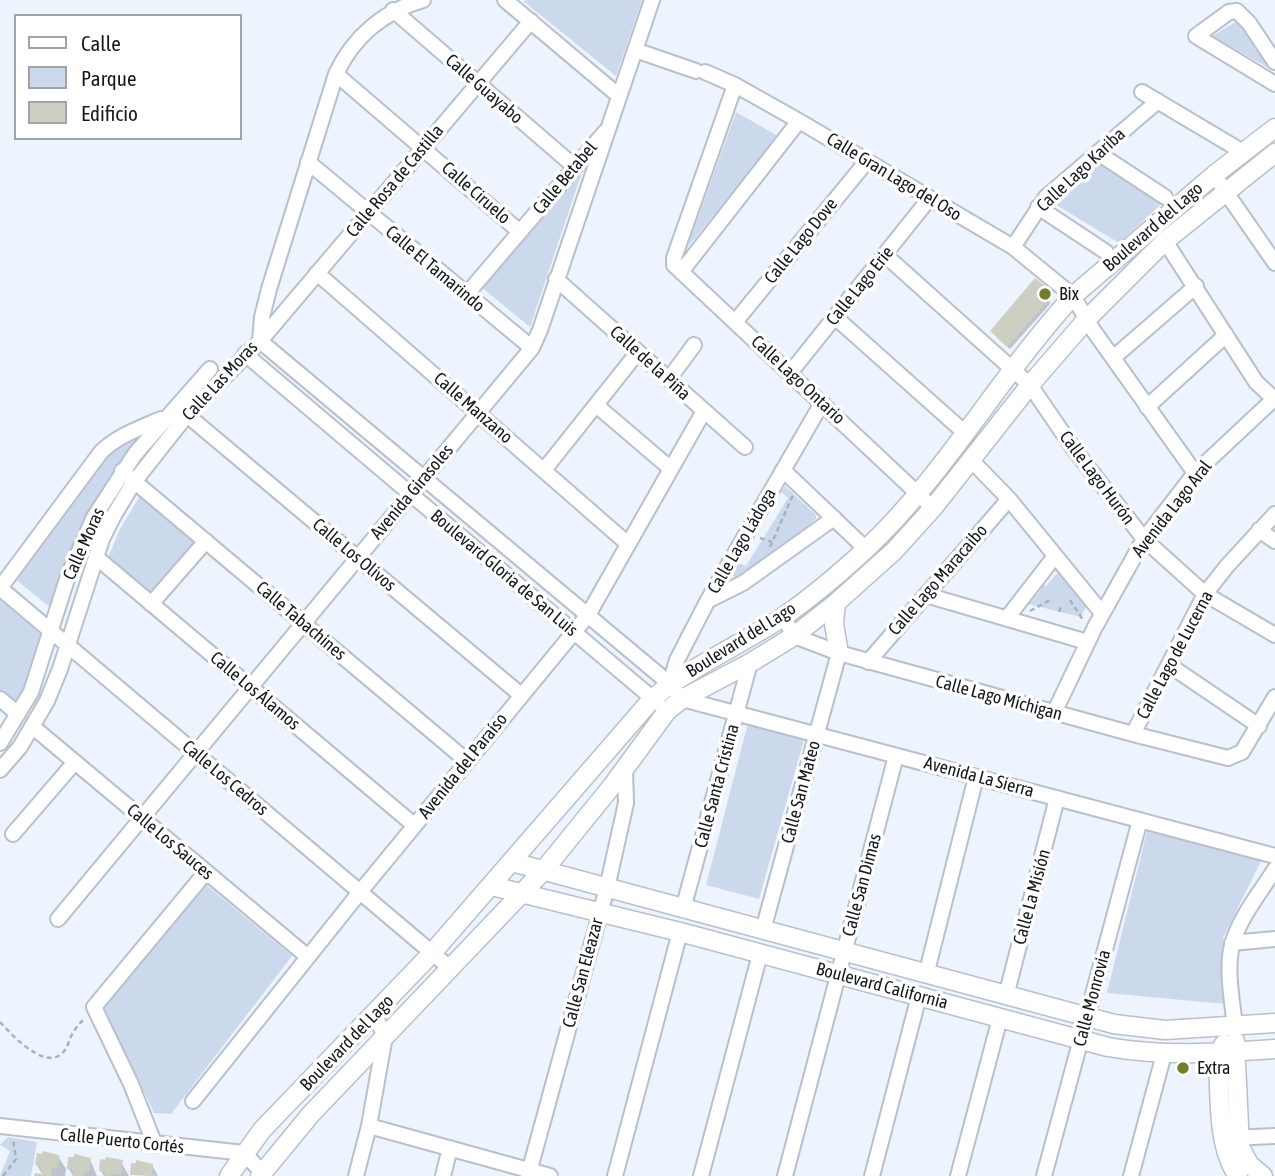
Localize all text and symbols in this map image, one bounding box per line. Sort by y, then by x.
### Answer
legend [14,14,242,140]
text: Calle [81,31,121,55]
street label: Calle Guayabo [441,49,527,129]
text: Parque [81,66,136,90]
text: Edificio [81,101,138,125]
street label: Calle Rosa de Castilla [342,120,448,242]
street label: Calle Lago Kariba [1032,123,1130,217]
street label: Calle Gran Lago del Oso [823,128,965,226]
street label: Calle Betabel [528,137,602,219]
street label: Calle Ciruelo [437,157,515,229]
street label: Boulevard del Lago [1099,178,1207,276]
street label: Calle Lago Dove [760,194,842,288]
street label: Calle El Tamarindo [381,221,489,317]
street label: Calle Lago Erie [822,242,898,330]
place label: Bix [1059,283,1079,305]
marker: Bix [1037,286,1053,302]
street label: Calle de la Piña [605,321,695,405]
street label: Calle Lago Ontario [746,331,850,429]
street label: Calle Las Moras [178,337,262,425]
street label: Calle Manzano [429,368,517,448]
street label: Calle Lago Hurón [1055,427,1139,529]
street label: Avenida Girasoles [366,440,458,544]
street label: Avenida Lago Aral [1127,456,1217,562]
street label: Calle Lago Ládoga [703,484,781,598]
street label: Calle Moras [59,505,109,583]
street label: Boulevard Gloria de San Luis [426,505,582,641]
street label: Calle Los Olivos [308,514,400,596]
street label: Calle Lago Maracaibo [884,520,992,640]
street label: Calle Tabachines [251,577,351,665]
street label: Calle Lago de Lucerna [1132,587,1218,723]
street label: Boulevard del Lago [682,598,800,682]
street label: Calle Los Álamos [206,647,304,735]
street label: Calle Lago Míchigan [933,671,1065,725]
street label: Avenida del Paraíso [414,709,512,823]
street label: Calle Santa Cristina [690,722,744,850]
street label: Calle Los Cedros [178,736,272,820]
street label: Calle San Mateo [777,738,825,846]
street label: Avenida La Sierra [922,752,1036,802]
street label: Calle Los Sauces [122,799,218,885]
street label: Calle San Dimas [838,831,886,939]
street label: Calle La Misión [1009,847,1055,947]
street label: Calle San Eleazar [558,916,608,1030]
street label: Calle Monrovia [1069,947,1115,1049]
street label: Boulevard California [814,958,950,1014]
street label: Boulevard del Lago [296,990,398,1096]
place label: Extra [1197,1057,1230,1079]
marker: Extra [1175,1060,1191,1076]
street label: Calle Puerto Cortés [59,1124,185,1158]

